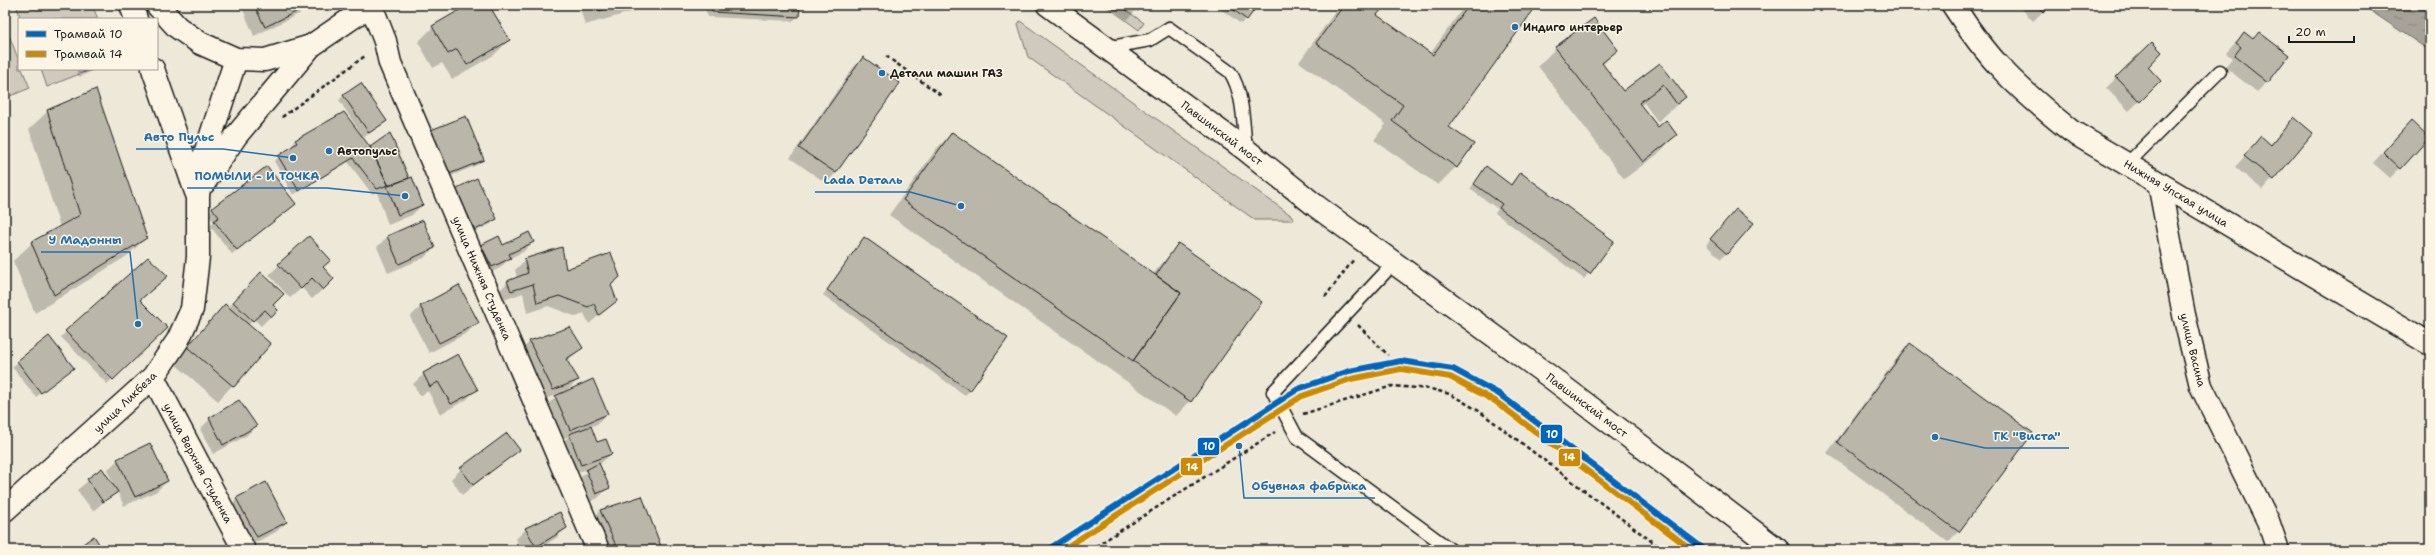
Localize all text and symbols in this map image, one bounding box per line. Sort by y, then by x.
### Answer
legend [18,18,158,70]
scale bar [2289,18,2354,44]
place label: Индиго интерьер [1523,20,1623,35]
marker: Индиго интерьер [1510,22,1520,32]
text: 20 m [2295,24,2326,40]
text: Трамвай 10 [54,26,123,42]
text: Трамвай 14 [54,46,122,62]
place label: Детали машин ГАЗ [890,66,1003,81]
marker: Детали машин ГАЗ [877,68,887,78]
street label: Павшинский мост [1178,98,1266,169]
callout: Авто Пульс [136,125,223,149]
text: Авто Пульс [144,129,214,145]
place label: Автопульс [337,144,397,159]
marker: Автопульс [324,146,334,156]
street label: Нижняя Упская улица [2121,156,2231,231]
callout: ПОМЫЛИ - И ТОЧКА [187,164,327,188]
text: ПОМЫЛИ - И ТОЧКА [195,168,319,184]
callout: Lada Dеталь [815,168,910,192]
text: Lada Dеталь [823,172,903,188]
street label: улица Нижняя Cтуденкa [449,214,515,343]
callout: У Мадонны [41,228,130,252]
text: У Мадонны [48,232,122,248]
street label: улица Васина [2176,312,2209,389]
street label: улица Ликбеза [91,368,160,436]
street label: Павшинский мост [1543,370,1631,441]
street label: улица Верхняя Студенка [160,401,236,526]
line badge: 10 [1540,424,1563,444]
callout: ГК "Виста" [1985,424,2069,448]
text: 10 [1546,427,1558,442]
text: ГК "Виста" [1993,428,2061,444]
line badge: 10 [1197,437,1220,456]
text: 10 [1203,439,1215,454]
line badge: 14 [1558,448,1581,467]
text: 14 [1563,450,1576,465]
line badge: 14 [1180,457,1203,476]
text: 14 [1186,460,1199,475]
callout: Обувная фабрика [1244,474,1375,498]
text: Обувная фабрика [1252,478,1367,494]

